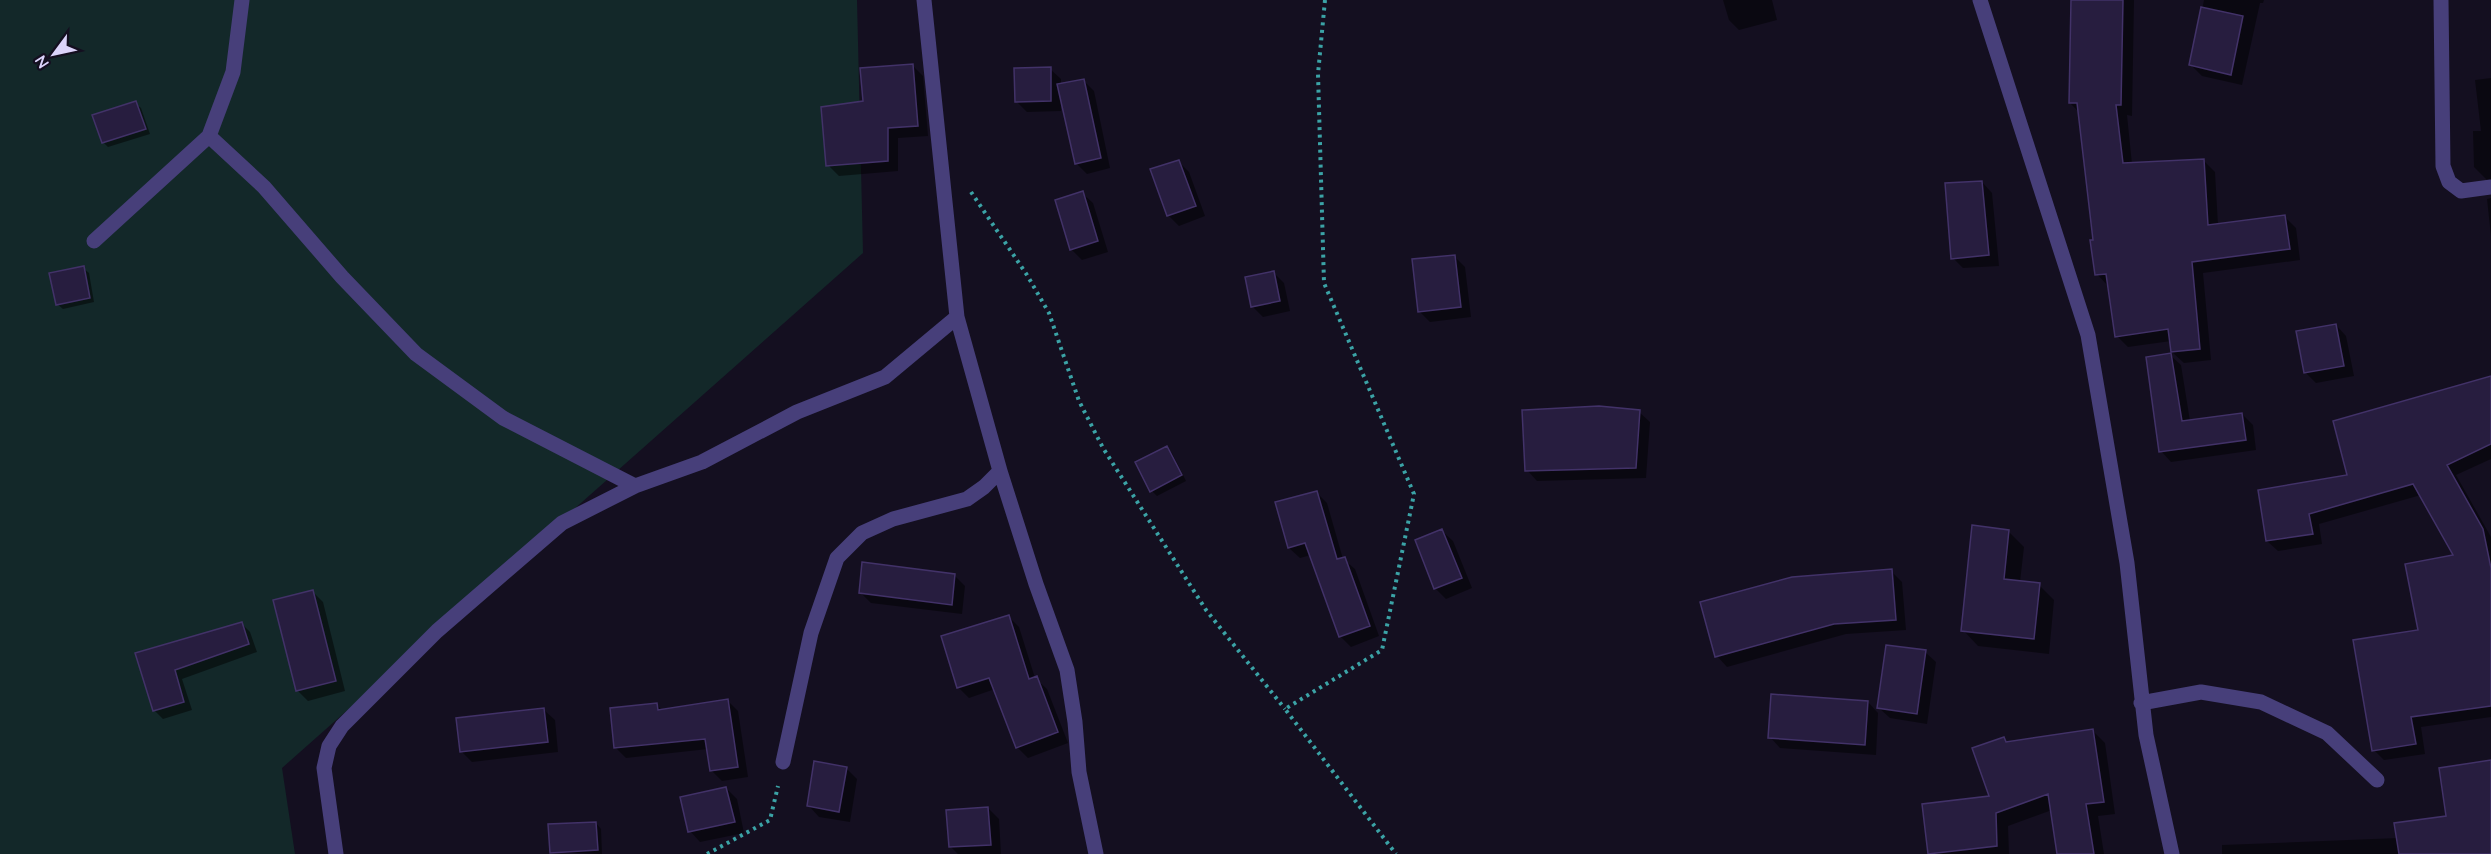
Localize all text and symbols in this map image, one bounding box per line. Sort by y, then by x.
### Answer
north arrow [24,24,84,84]
text: N [30,52,53,73]

